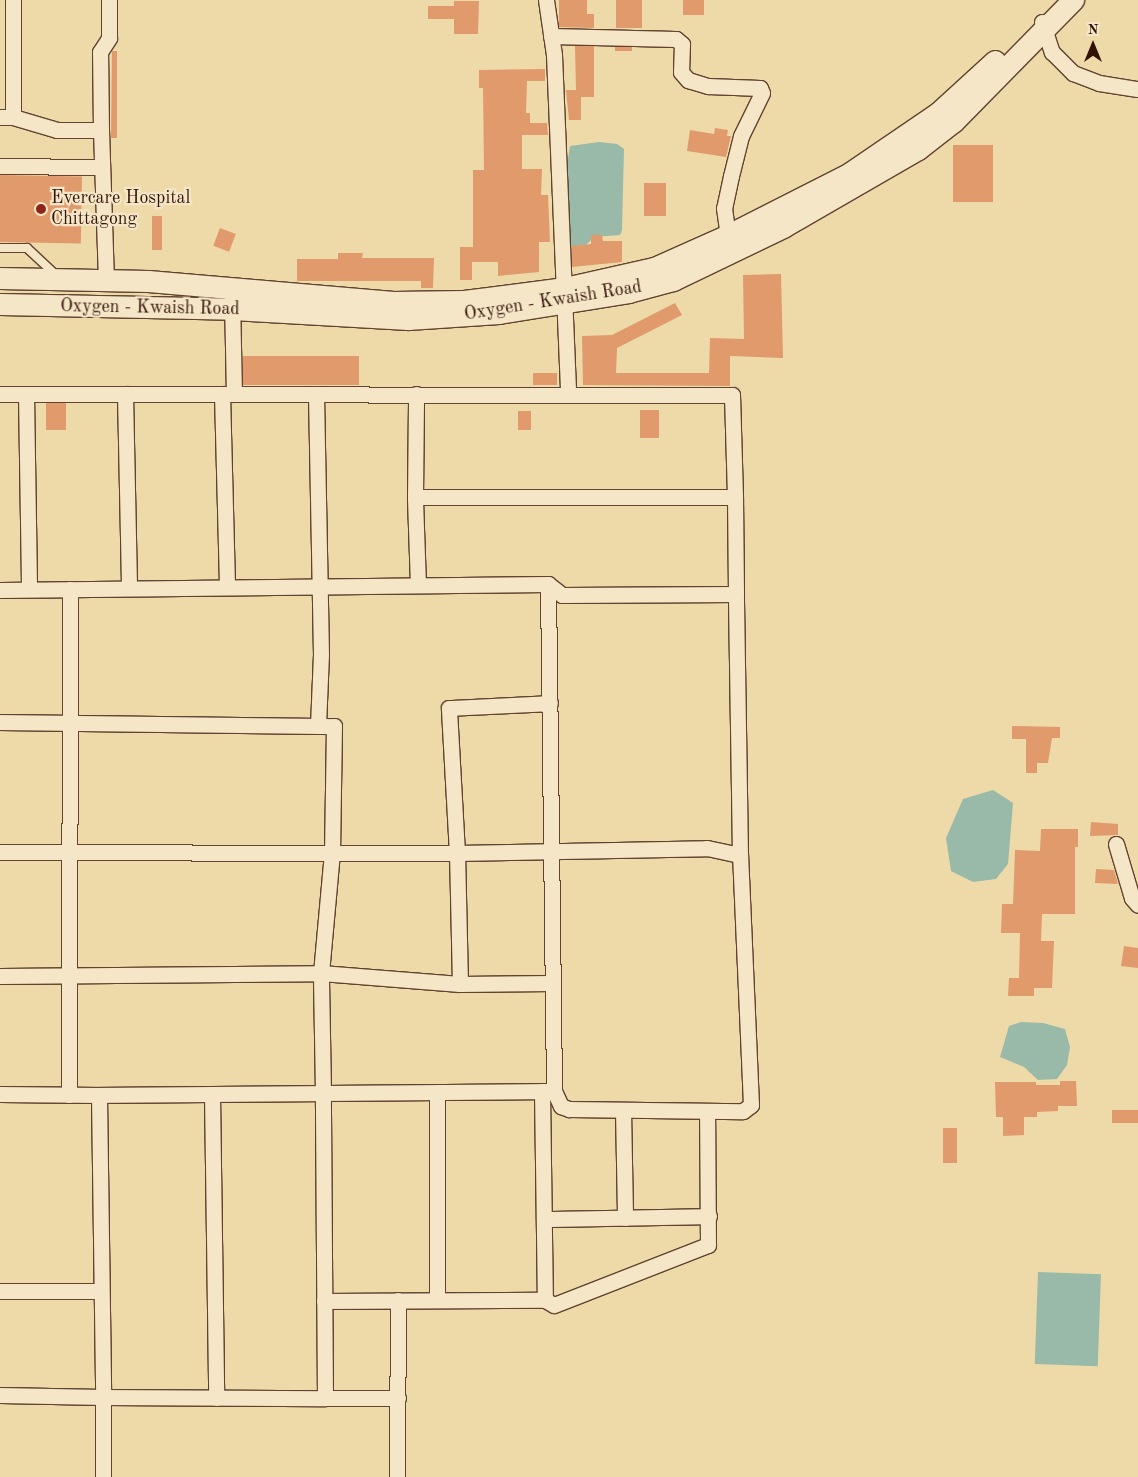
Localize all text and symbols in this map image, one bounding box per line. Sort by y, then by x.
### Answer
north arrow [1068,20,1118,70]
text: N [1088,23,1098,37]
place label: Evercare Hospital Chittagong [51,188,190,230]
marker: Evercare Hospital Chittagong [35,203,47,215]
street label: Oxygen - Kwaish Road [463,276,643,326]
street label: Oxygen - Kwaish Road [60,296,240,320]

